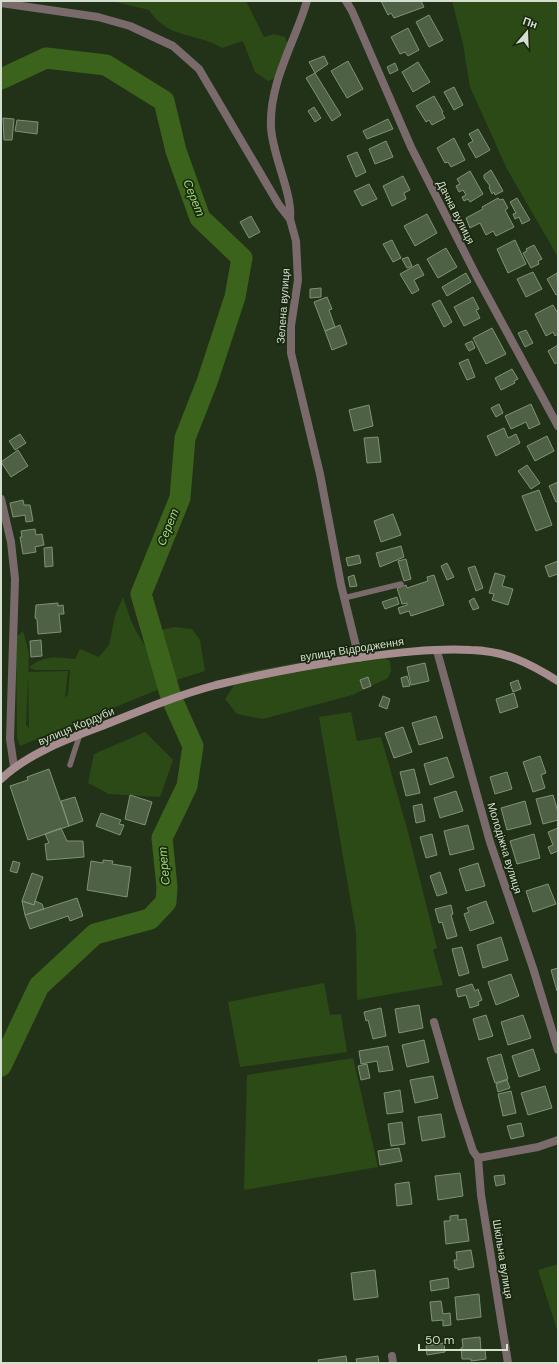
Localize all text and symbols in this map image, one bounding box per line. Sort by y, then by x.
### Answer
north arrow [507,12,547,52]
text: Пн [521,14,539,32]
water label: Серет [179,177,209,219]
street label: Дачна вулиця [434,178,478,246]
street label: Зелена вулиця [273,268,293,344]
water label: Серет [153,506,183,548]
street label: вулиця Відродження [299,634,405,664]
street label: вулиця Кордуби [36,704,116,748]
street label: Молодіжна вулиця [484,801,526,895]
water label: Серет [154,846,174,886]
street label: Шкільна вулиця [490,1218,516,1300]
scale bar [419,1326,507,1352]
text: 50 m [425,1332,454,1348]

